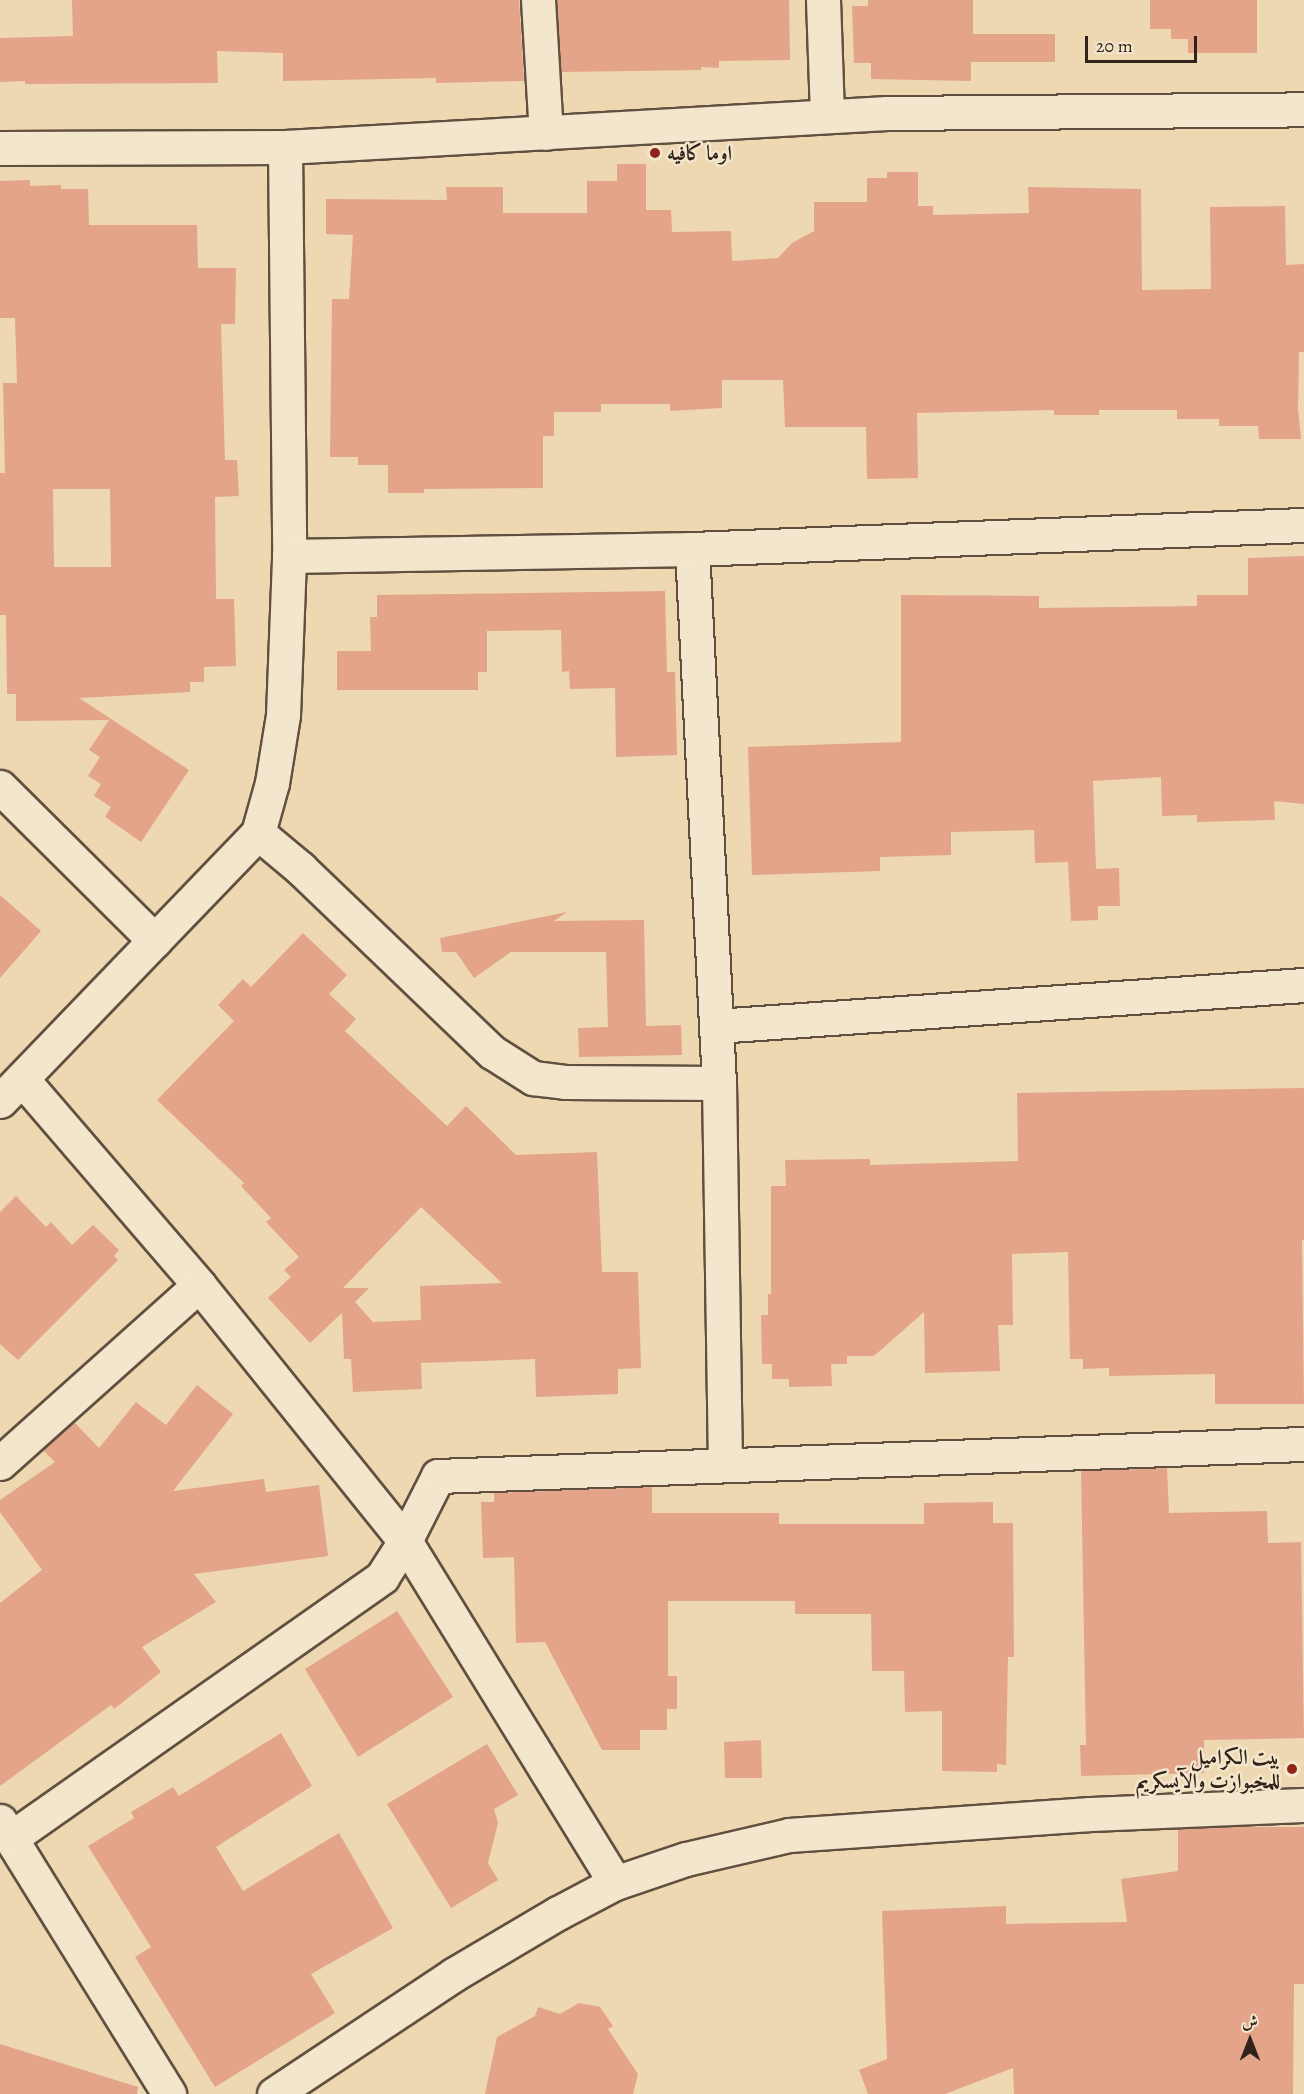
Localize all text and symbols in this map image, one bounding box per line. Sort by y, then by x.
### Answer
scale bar [1088,24,1200,62]
text: 20 m [1096,34,1133,58]
place label: اوما كافيه [667,140,732,166]
marker: اوما كافيه [648,146,662,160]
place label: بيت الكراميل للمخبوازت والآيسكريم [1136,1744,1280,1794]
marker: بيت الكراميل للمخبوازت والآيسكريم [1285,1762,1299,1776]
north arrow [1220,2010,1280,2070]
text: ش [1242,2011,1258,2033]

